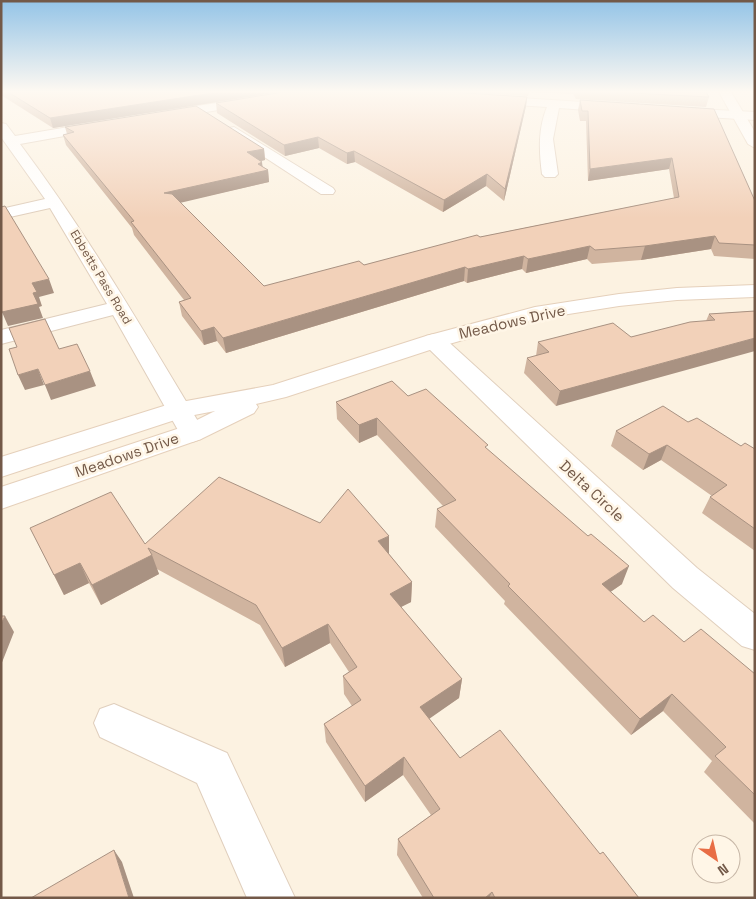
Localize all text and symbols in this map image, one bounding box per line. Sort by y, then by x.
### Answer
street label: Ebbetts Pass Road [67,227,135,327]
street label: Meadows Drive [457,300,567,343]
street label: Meadows Drive [72,428,181,481]
street label: Delta Circle [556,456,629,526]
north arrow [691,834,741,884]
text: N [714,860,732,880]

